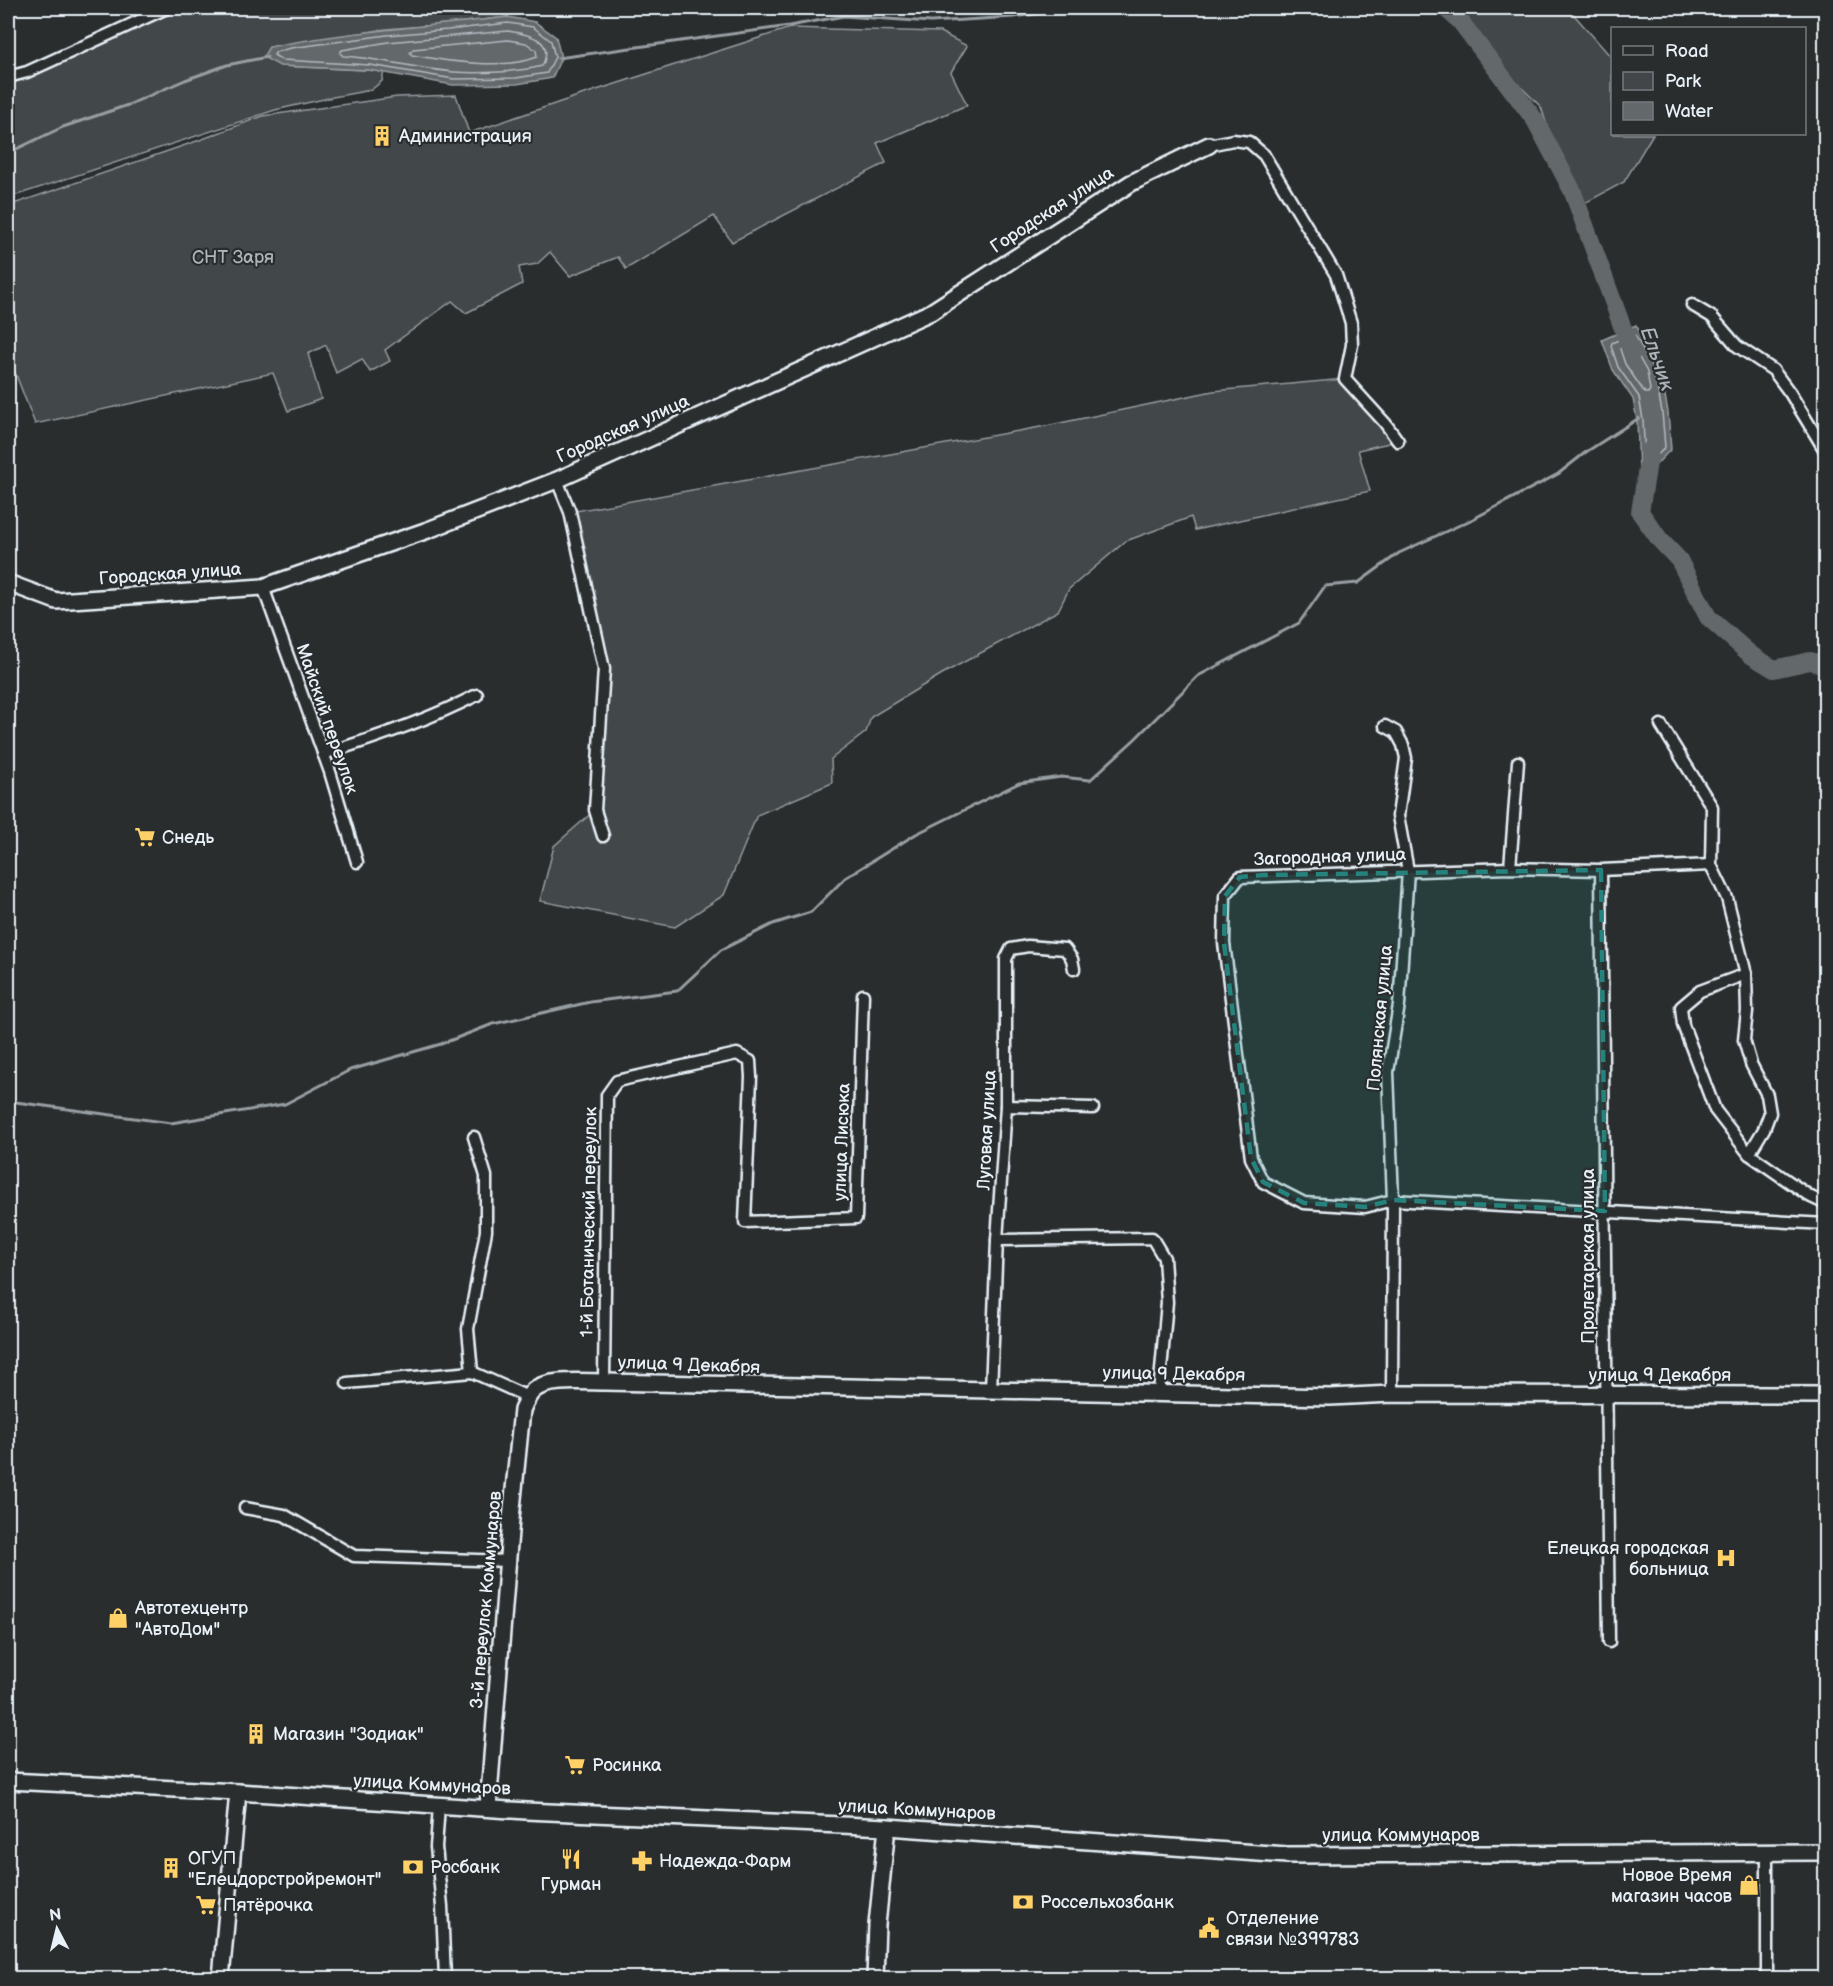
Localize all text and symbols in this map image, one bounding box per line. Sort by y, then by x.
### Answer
legend [1611,27,1806,135]
text: Road [1665,41,1709,62]
text: Park [1665,71,1701,92]
text: Water [1665,101,1713,122]
building icon: Администрация [370,124,394,148]
place label: Администрация [398,126,532,147]
street label: Городская улица [986,162,1118,258]
park label: СНТ Заря [192,247,274,268]
water label: Ельчик [1635,324,1679,395]
street label: Городская улица [554,390,693,468]
street label: Городская улица [98,559,242,589]
street label: Майский переулок [291,641,363,797]
supermarket icon: Снедь [133,825,157,849]
place label: Снедь [162,827,214,848]
street label: Загородная улица [1253,844,1407,870]
street label: Полянская улица [1363,944,1397,1092]
street label: Луговая улица [973,1069,1001,1192]
street label: улица Лисюка [829,1082,855,1201]
street label: 1-й Ботанический переулок [576,1106,602,1337]
street label: Пролетарская улица [1578,1168,1599,1344]
street label: улица 9 Декабря [617,1352,761,1378]
street label: улица 9 Декабря [1103,1362,1245,1386]
street label: улица 9 Декабря [1589,1365,1731,1386]
street label: 3-й переулок Коммунаров [466,1490,506,1710]
place label: Елецкая городская больница [1547,1538,1709,1580]
hospital icon: Елецкая городская больница [1714,1546,1738,1570]
place label: Автотехцентр "АвтоДом" [134,1598,248,1640]
shop icon: Автотехцентр "АвтоДом" [106,1606,130,1630]
building icon: Магазин "Зодиак" [244,1722,268,1746]
place label: Магазин "Зодиак" [273,1724,424,1745]
supermarket icon: Росинка [563,1753,587,1777]
place label: Росинка [592,1755,662,1776]
street label: улица Коммунаров [353,1770,512,1800]
street label: улица Коммунаров [838,1795,997,1825]
street label: улица Коммунаров [1322,1825,1480,1846]
restaurant icon: Гурман [559,1847,583,1871]
place label: ОГУП "Елецдорстройремонт" [188,1848,382,1890]
pharmacy icon: Надежда-Фарм [630,1849,654,1873]
place label: Надежда-Фарм [659,1851,791,1872]
bank icon: Росбанк [401,1855,425,1879]
building icon: ОГУП "Елецдорстройремонт" [159,1856,183,1880]
place label: Росбанк [430,1857,500,1878]
place label: Новое Время магазин часов [1611,1865,1733,1907]
shop icon: Новое Время магазин часов [1737,1873,1761,1897]
place label: Гурман [540,1874,602,1895]
bank icon: Россельхозбанк [1011,1890,1035,1914]
place label: Россельхозбанк [1040,1892,1174,1913]
supermarket icon: Пятёрочка [194,1893,218,1917]
place label: Пятёрочка [223,1895,314,1916]
north arrow [27,1899,87,1959]
text: N [48,1905,62,1926]
place label: Отделение связи №399783 [1226,1908,1359,1950]
public building icon: Отделение связи №399783 [1197,1916,1221,1940]

